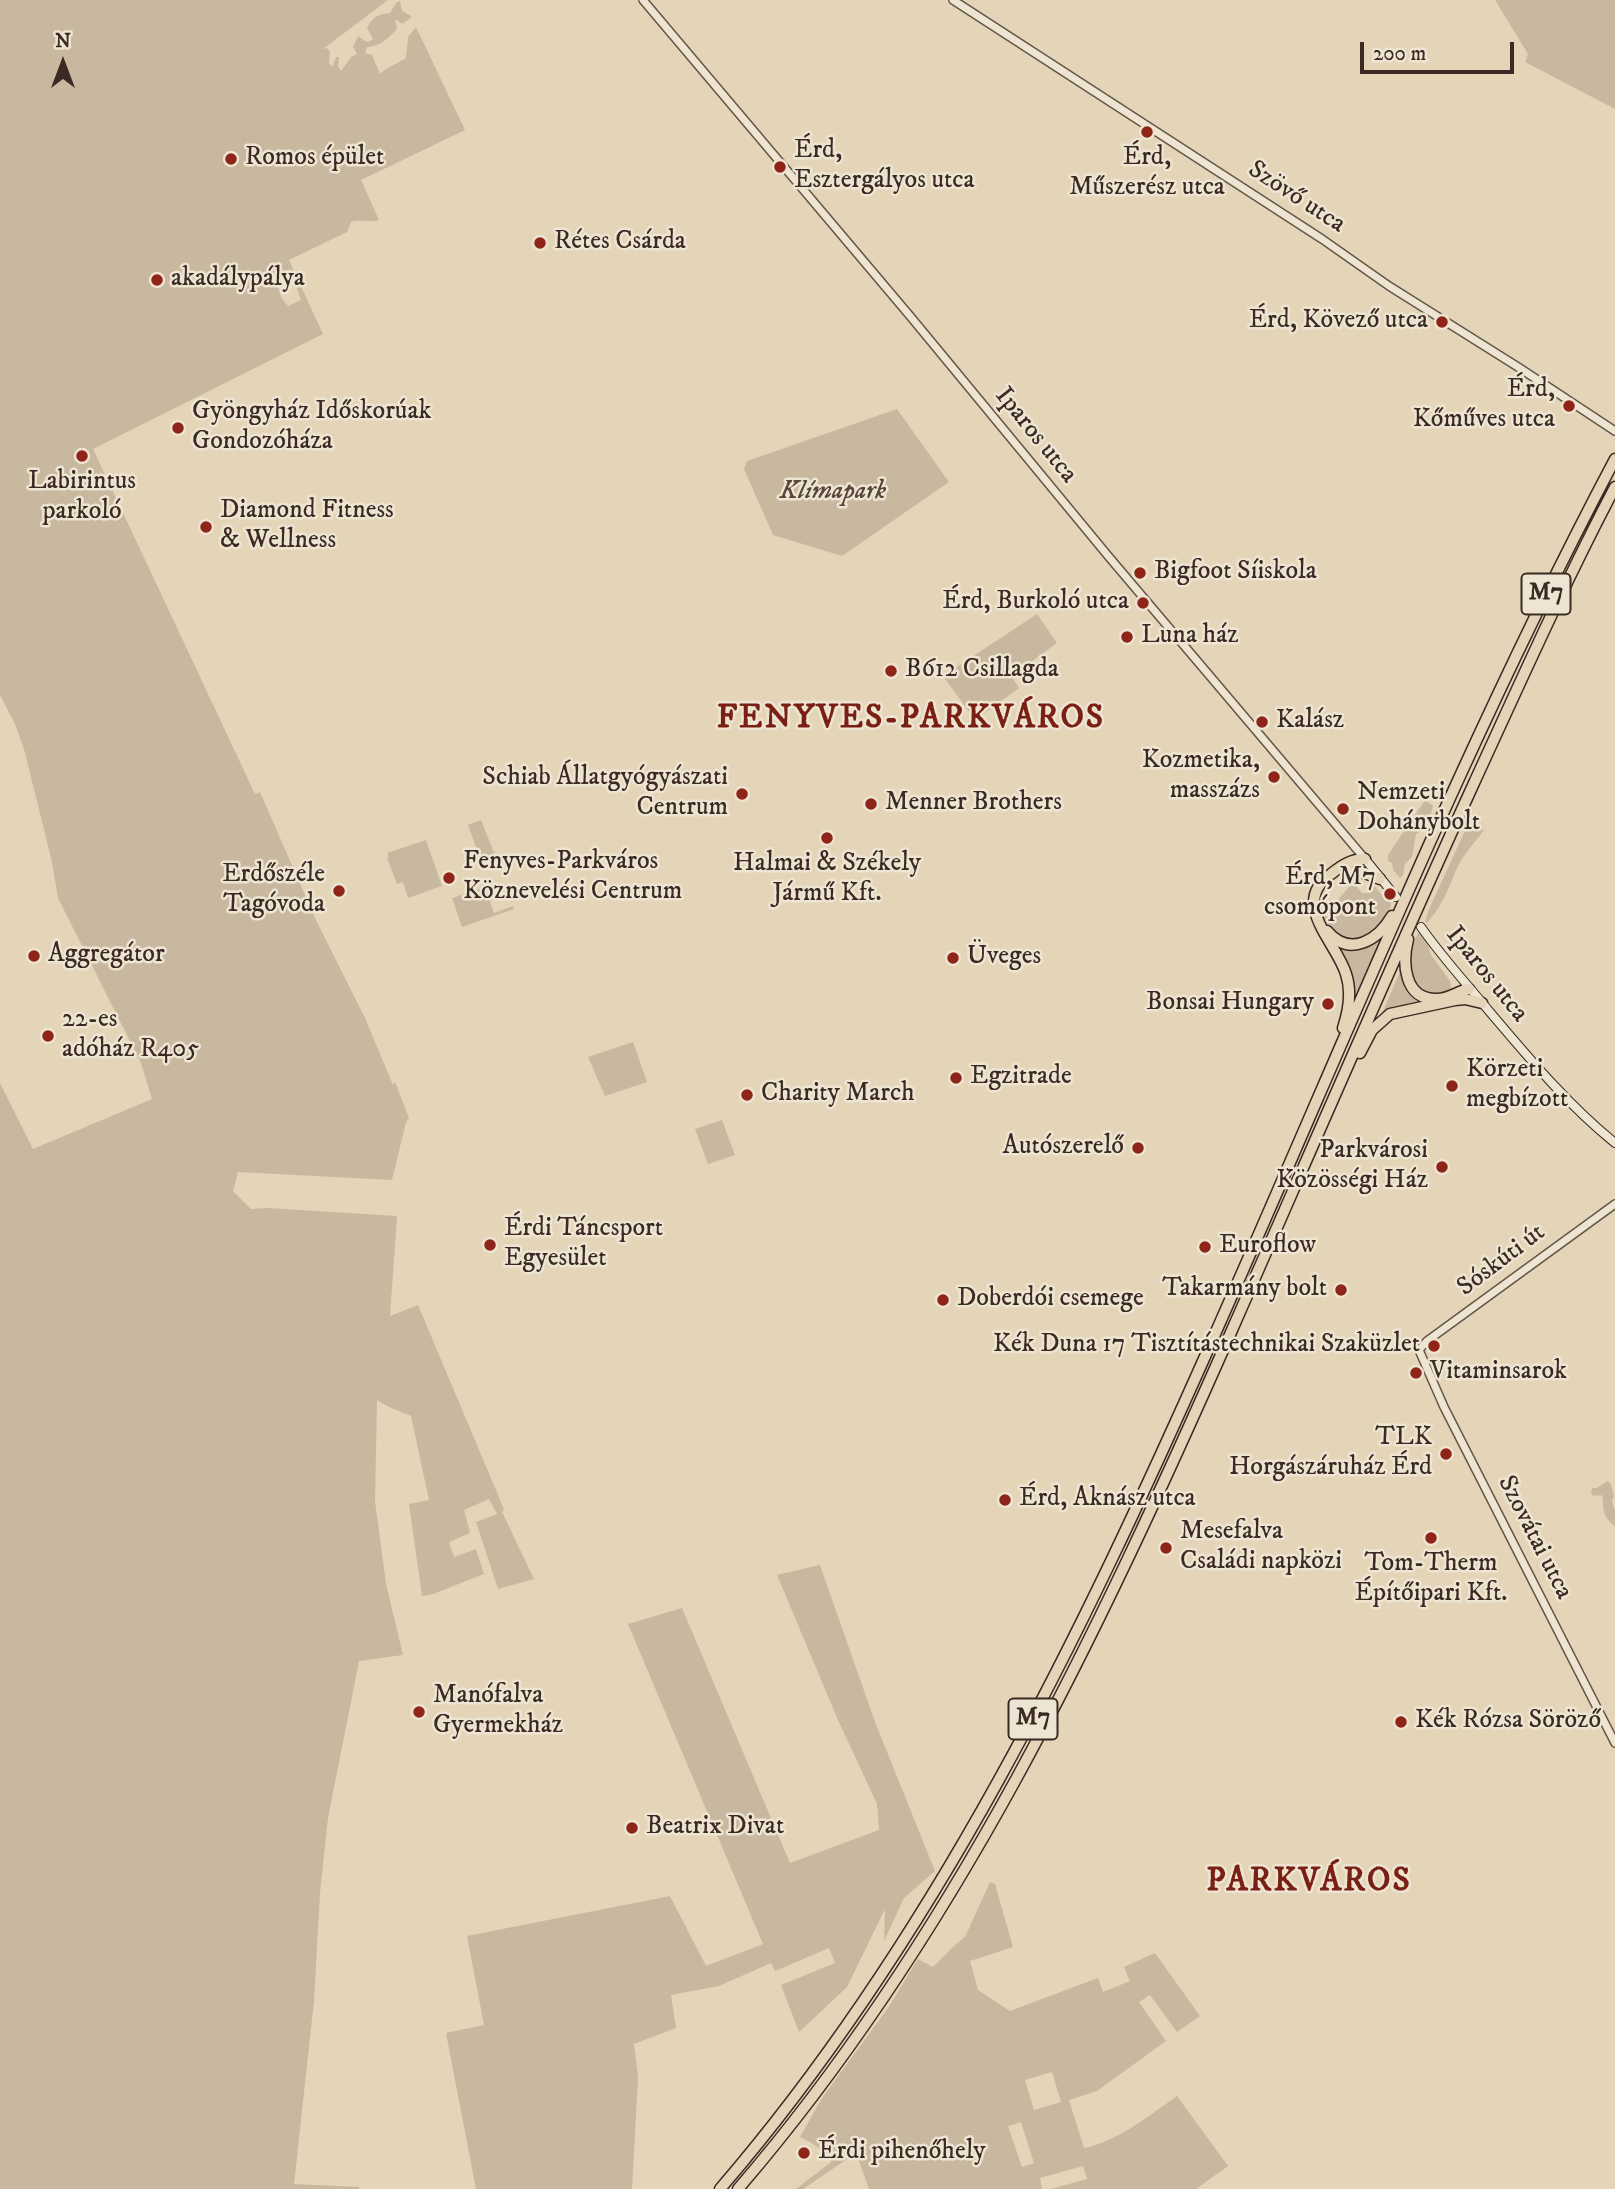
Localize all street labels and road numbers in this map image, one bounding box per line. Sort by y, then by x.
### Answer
street label: Szövő utca [1241,155,1351,241]
street label: Iparos utca [987,382,1083,490]
road number: M7 [1522,574,1570,614]
street label: Iparos utca [1438,921,1534,1029]
street label: Sóskúti út [1452,1218,1552,1304]
street label: Szovátai utca [1490,1471,1578,1605]
road number: M7 [1009,1699,1058,1740]

